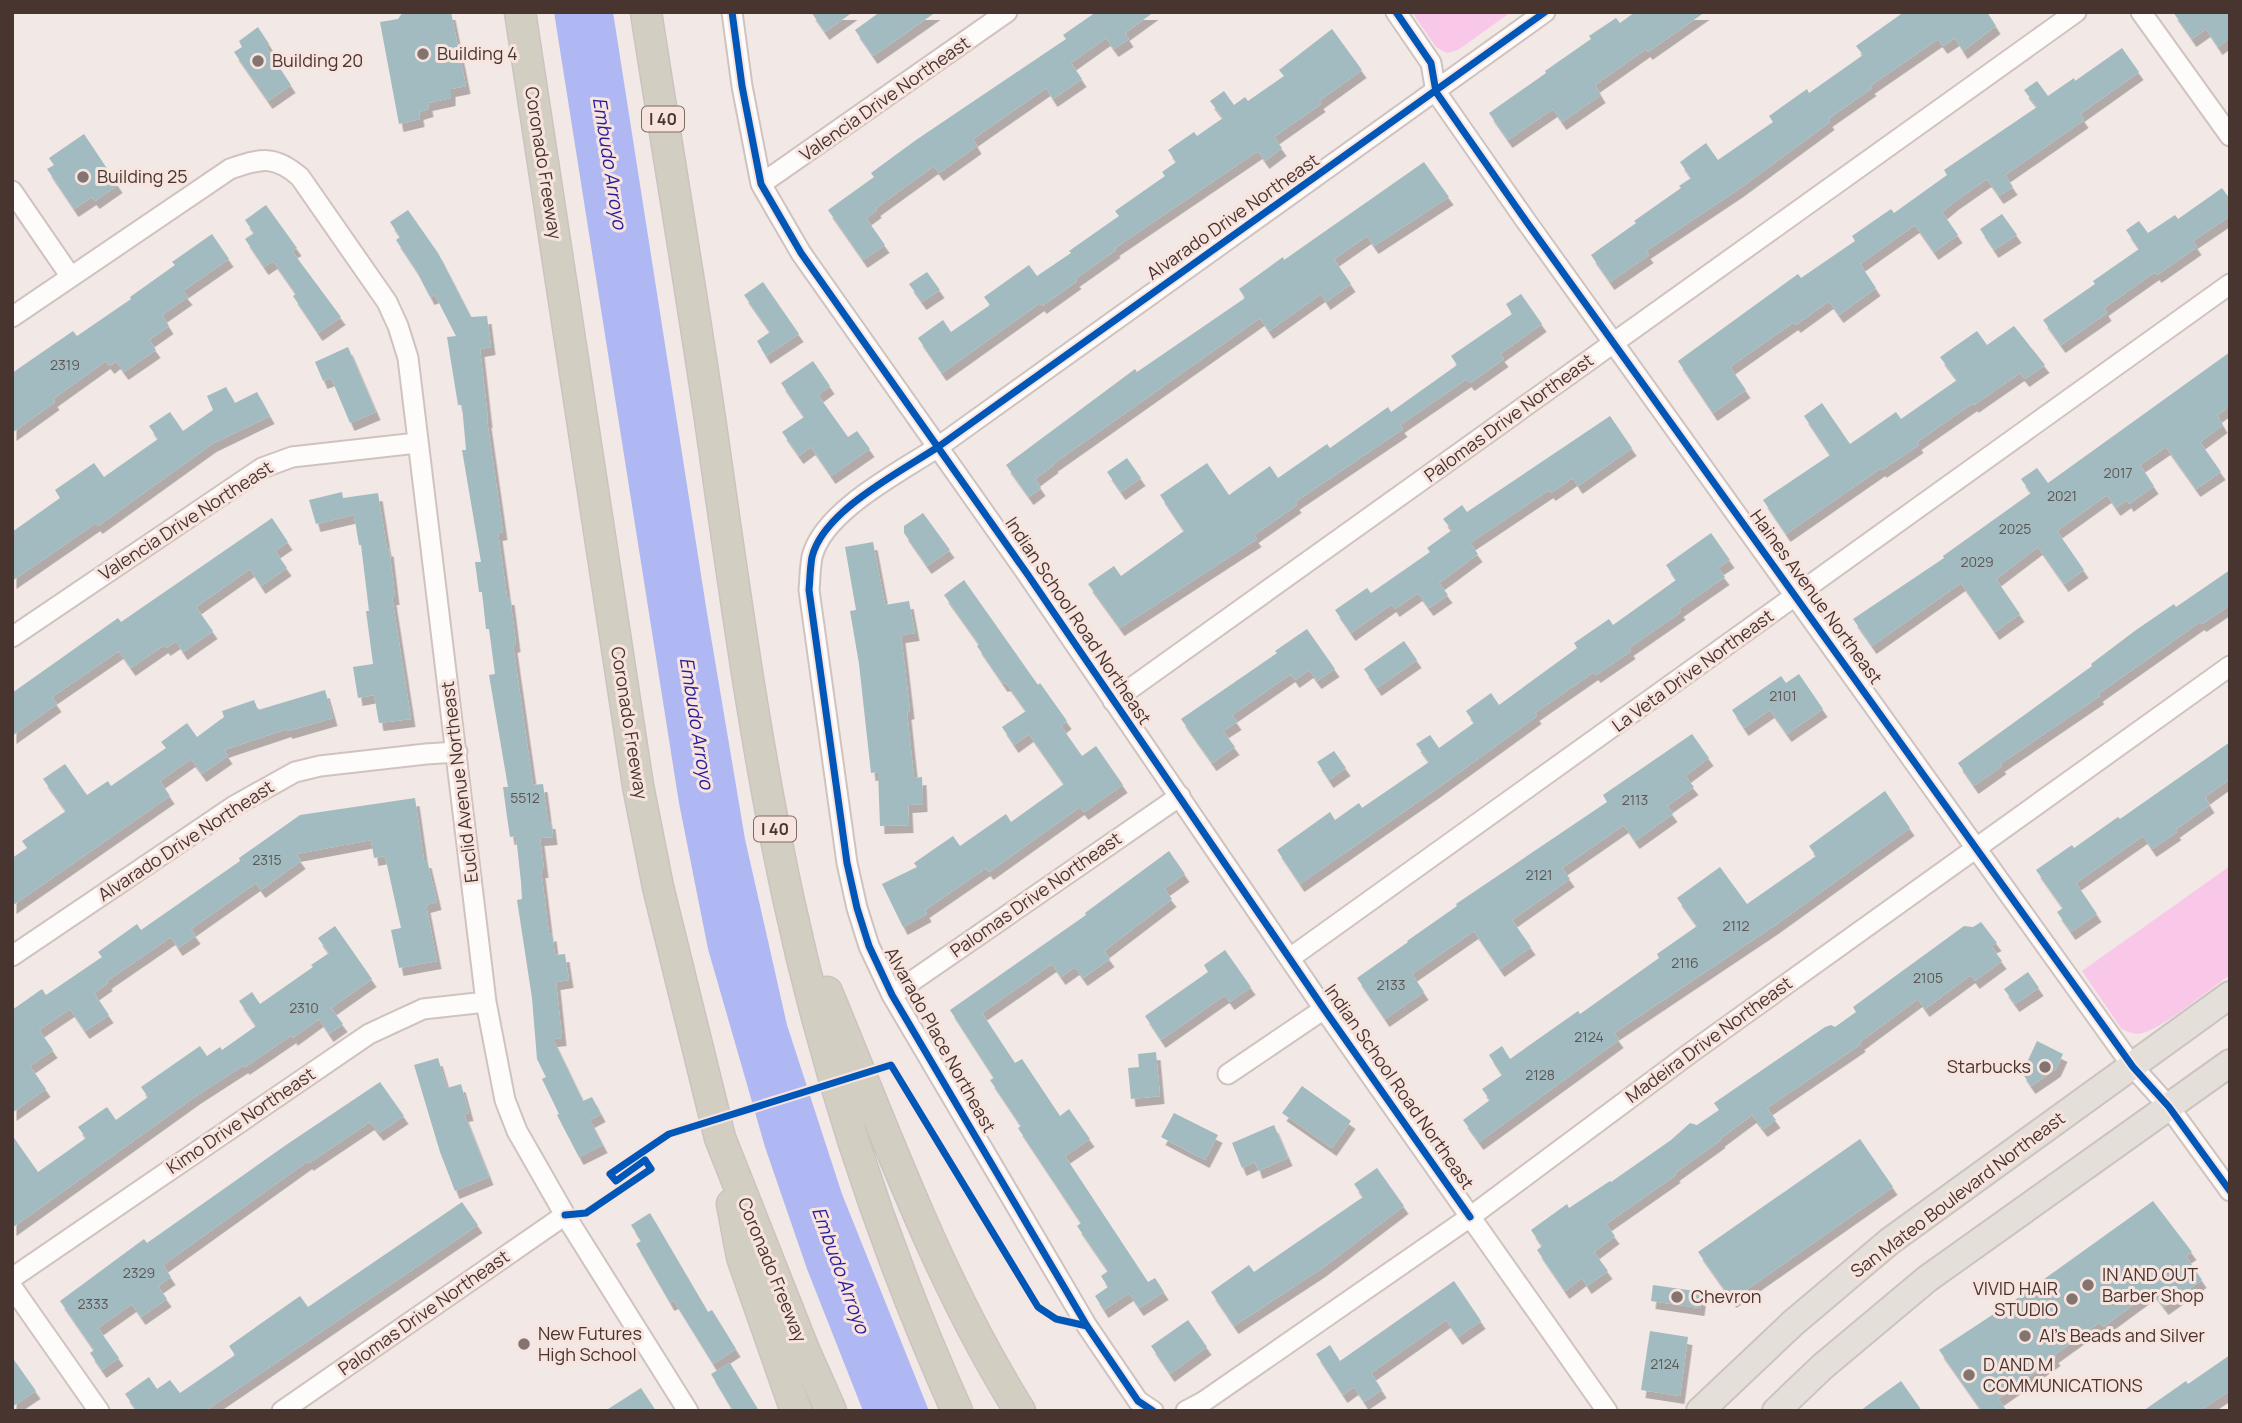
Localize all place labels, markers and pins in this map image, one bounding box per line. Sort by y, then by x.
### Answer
place label: Building 4 [437,41,518,65]
marker: Building 4 [415,46,431,62]
place label: Building 20 [272,48,363,72]
marker: Building 20 [250,53,266,69]
place label: Building 25 [97,164,188,188]
marker: Building 25 [75,169,91,185]
place label: Starbucks [1947,1054,2031,1078]
marker: Starbucks [2037,1059,2053,1075]
place label: IN AND OUT Barber Shop [2102,1262,2204,1307]
place label: VIVID HAIR STUDIO [1973,1276,2058,1321]
marker: IN AND OUT Barber Shop [2080,1277,2096,1293]
place label: Chevron [1691,1284,1762,1308]
marker: Chevron [1669,1289,1685,1305]
marker: VIVID HAIR STUDIO [2064,1291,2080,1307]
place label: New Futures High School [538,1321,642,1366]
place label: Al's Beads and Silver [2039,1323,2205,1347]
marker: Al's Beads and Silver [2017,1328,2033,1344]
marker: New Futures High School [516,1336,532,1352]
place label: D AND M COMMUNICATIONS [1983,1352,2143,1397]
marker: D AND M COMMUNICATIONS [1961,1367,1977,1383]

